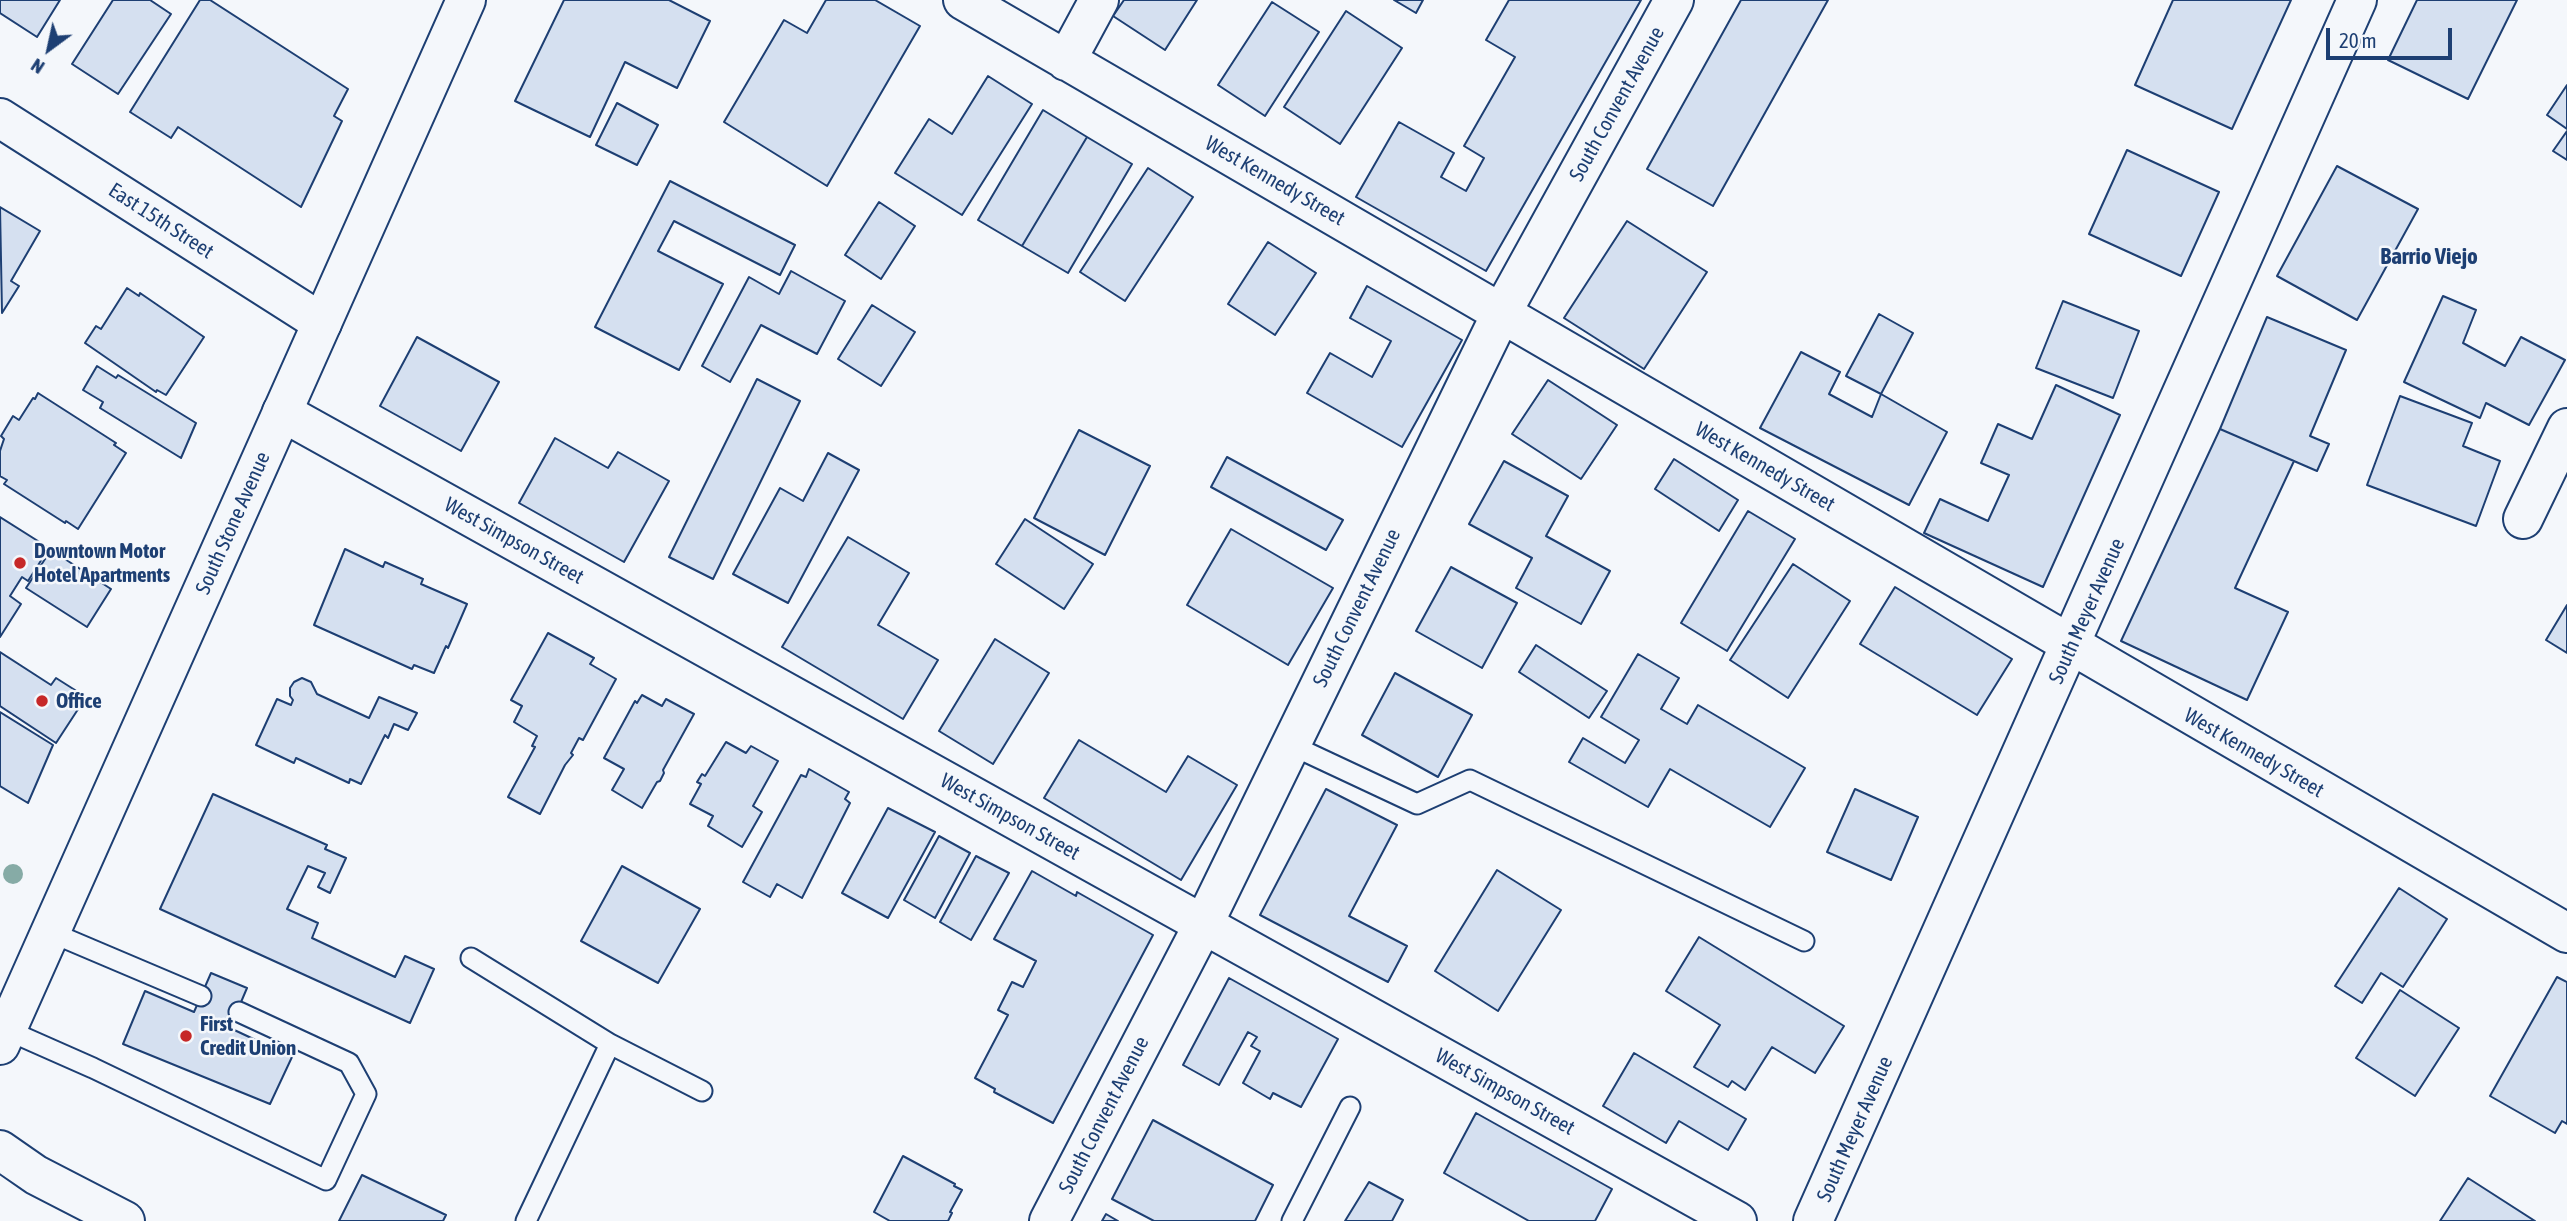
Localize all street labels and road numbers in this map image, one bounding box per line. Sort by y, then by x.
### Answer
street label: South Convent Avenue [1564,22,1670,186]
street label: West Kennedy Street [1201,131,1349,231]
street label: East 15th Street [104,178,218,264]
street label: West Kennedy Street [1691,417,1839,517]
street label: South Stone Avenue [190,448,276,598]
street label: West Simpson Street [440,492,588,590]
street label: South Convent Avenue [1308,525,1406,691]
street label: South Meyer Avenue [2044,534,2130,688]
street label: West Kennedy Street [2180,703,2328,803]
street label: West Simpson Street [936,768,1084,866]
street label: South Convent Avenue [1054,1032,1154,1198]
street label: West Simpson Street [1431,1043,1579,1141]
street label: South Meyer Avenue [1812,1052,1898,1206]

